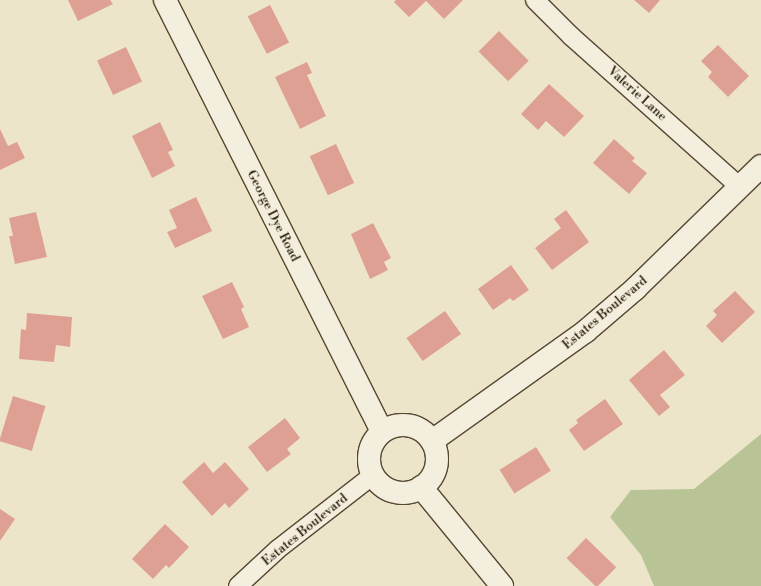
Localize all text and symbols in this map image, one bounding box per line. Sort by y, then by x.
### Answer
street label: Valerie Lane [604,63,670,125]
street label: George Dye Road [243,168,303,264]
street label: Estates Boulevard [559,273,651,353]
street label: Estates Boulevard [259,491,351,569]

